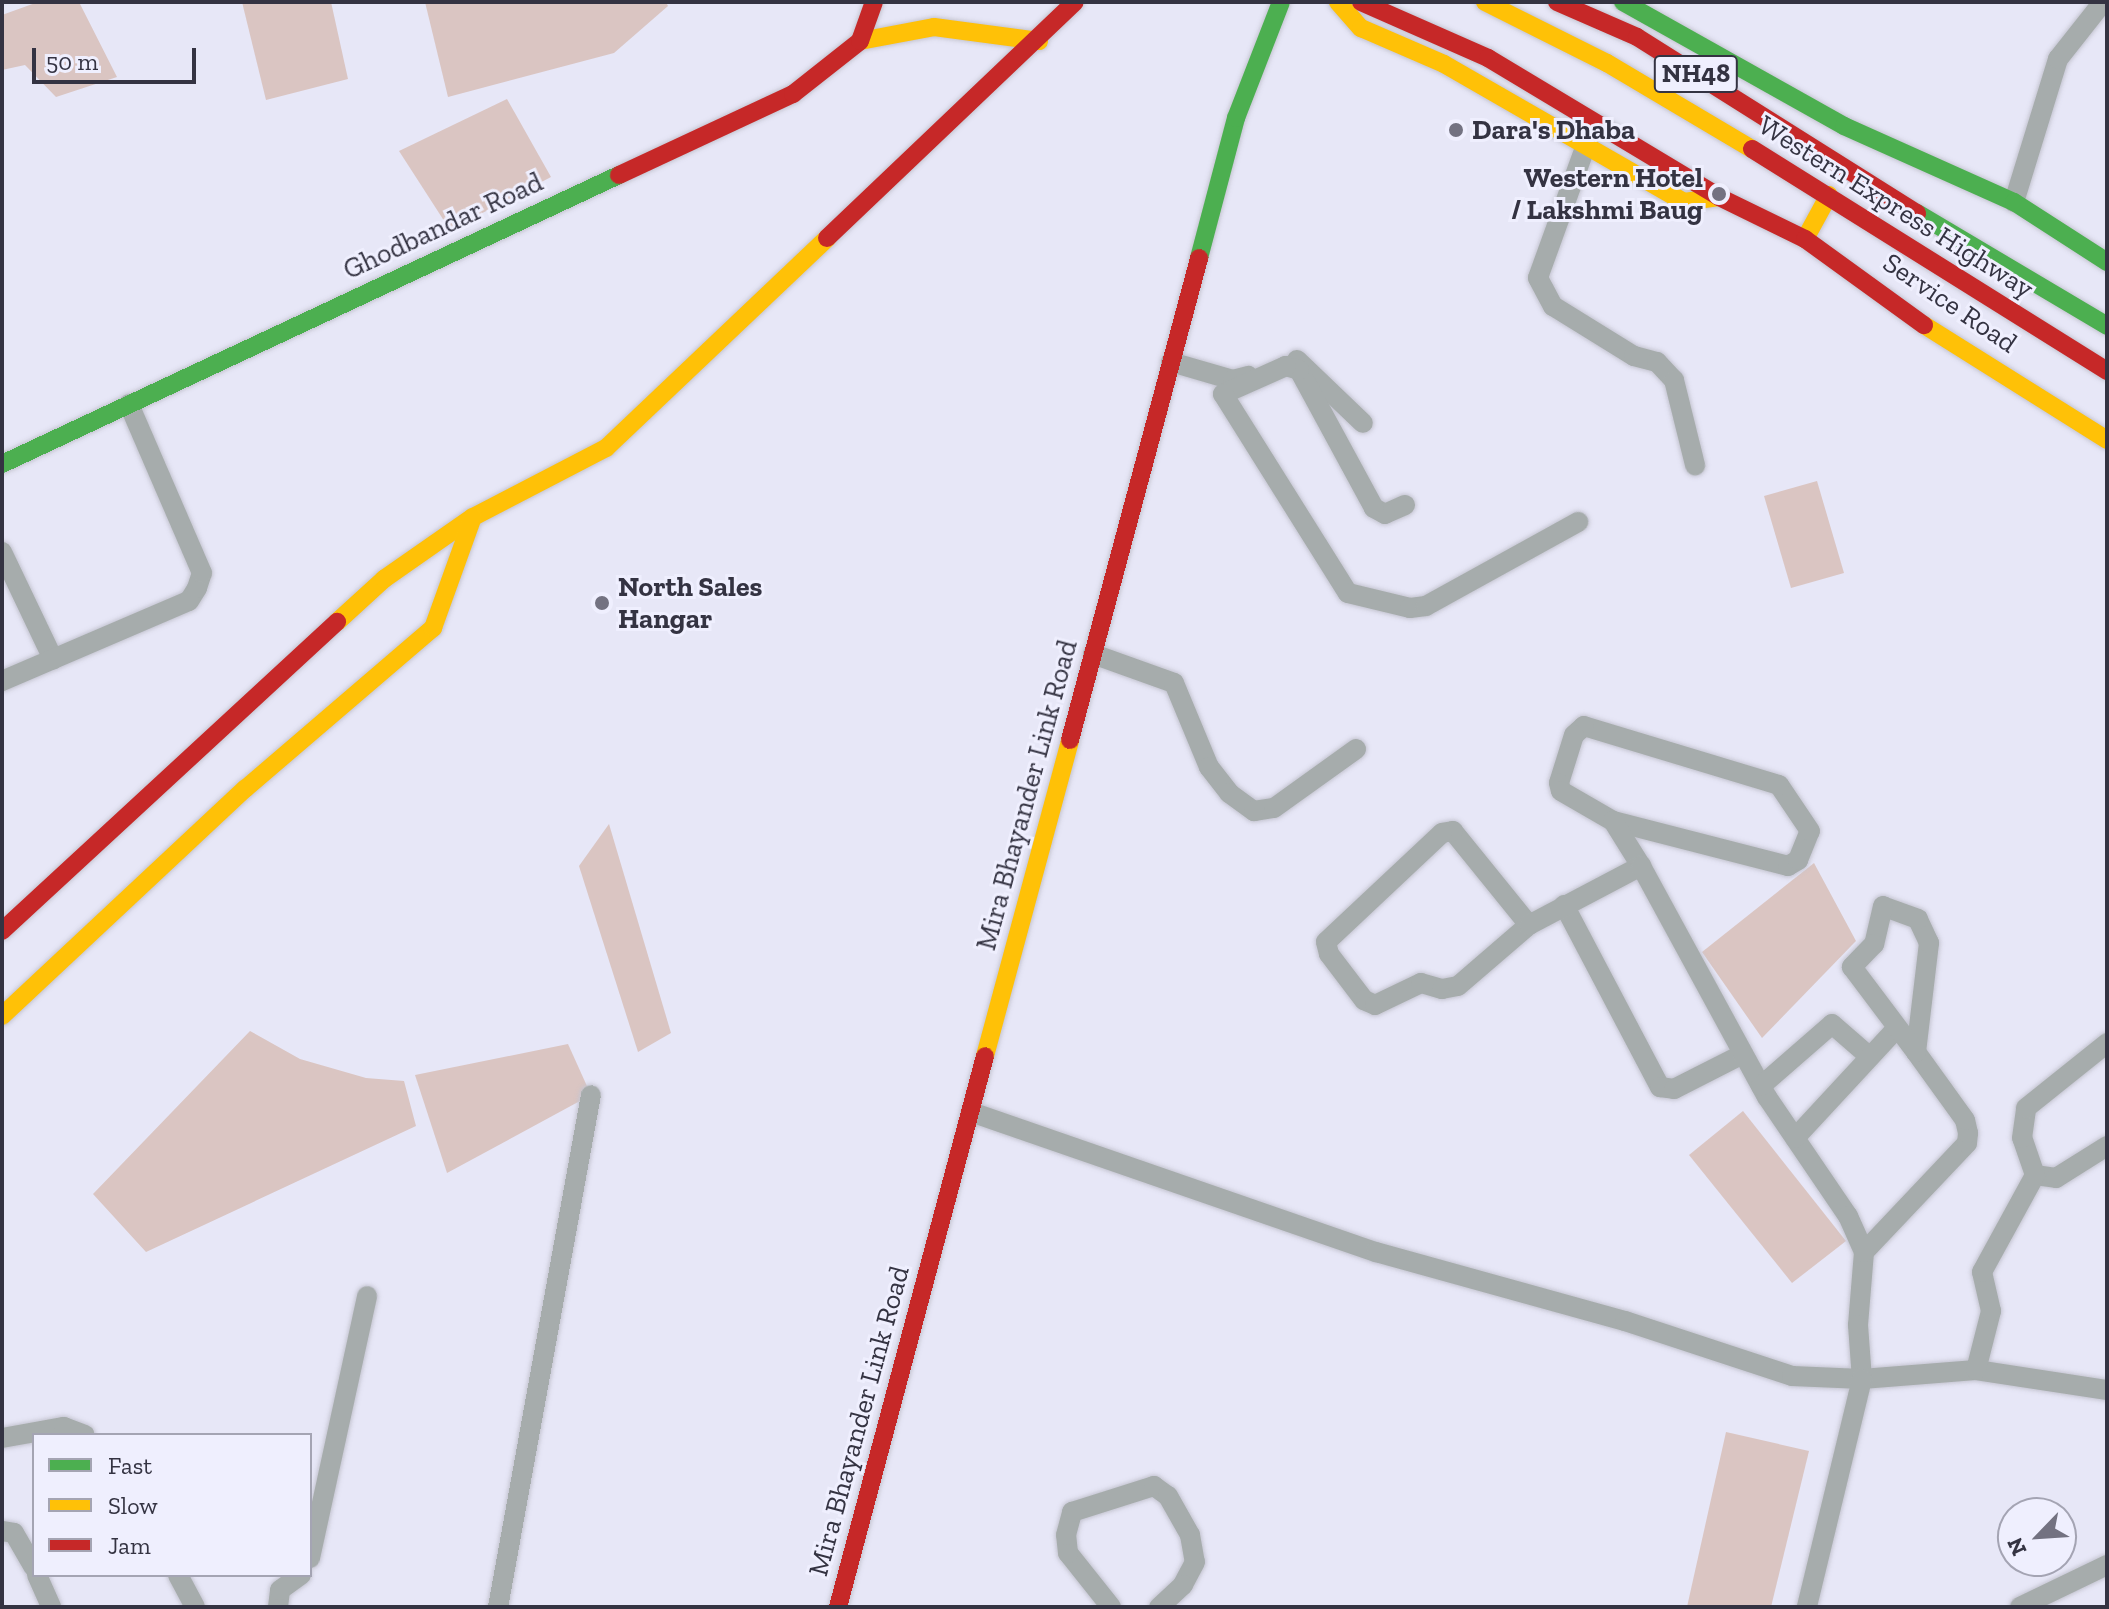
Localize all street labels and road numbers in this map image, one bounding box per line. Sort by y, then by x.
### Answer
road number: NH48 [1652,52,1740,96]
street label: Western Express Highway [1752,108,2040,306]
street label: Ghodbandar Road [338,165,548,287]
street label: Service Road [1877,246,2023,360]
street label: Mira Bhayander Link Road [969,636,1085,954]
street label: Mira Bhayander Link Road [801,1262,917,1580]

